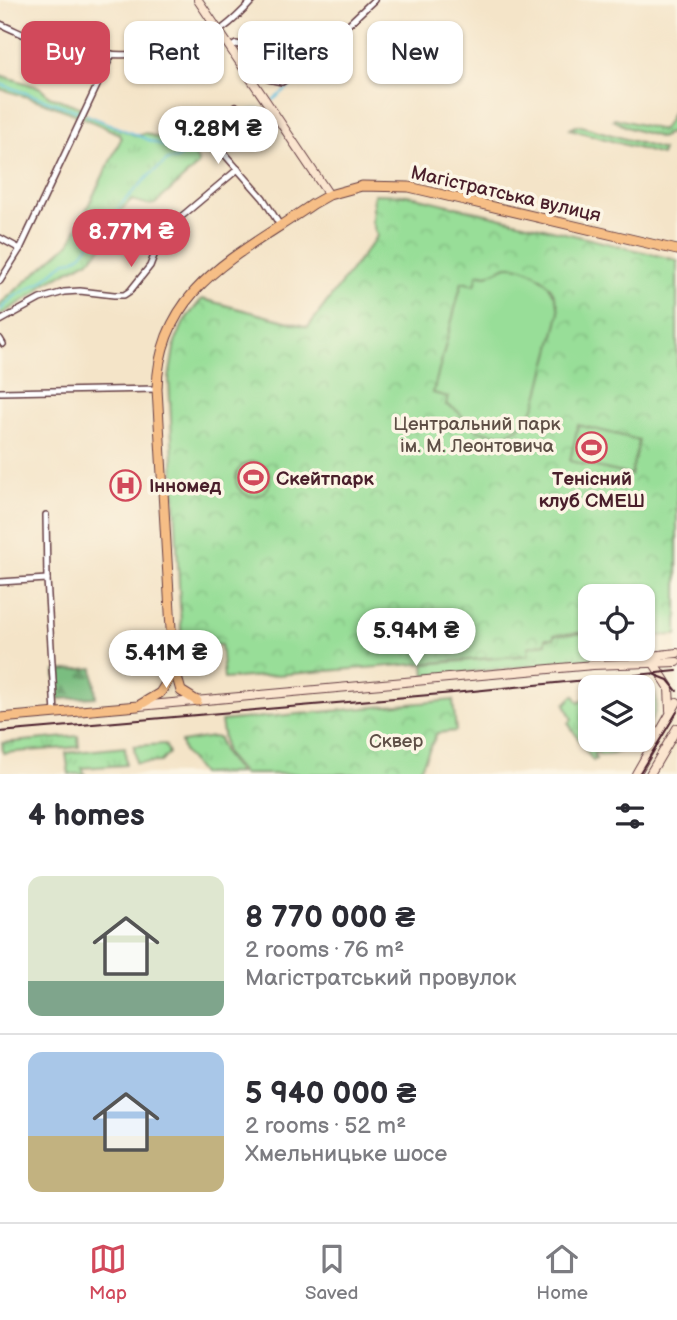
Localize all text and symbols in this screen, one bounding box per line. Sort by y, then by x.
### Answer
chip: Buy [21,21,110,84]
chip: Rent [124,21,224,84]
chip: Filters [238,21,353,84]
chip: New [367,21,463,84]
pin: 9.28M ₴ [153,106,283,166]
text: 9.28M ₴ [174,115,262,143]
street label: Магістратська вулиця [408,161,603,228]
pin: 8.77M ₴ [66,210,196,269]
text: 8.77M ₴ [88,218,174,246]
park label: Центральний парк ім. М. Леонтовича [393,413,561,458]
sports icon: Тенісний клуб СМЕШ [575,430,609,464]
sports icon: Скейтпарк [236,461,270,495]
hospital icon: Інномед [109,468,143,502]
place label: Скейтпарк [276,468,375,491]
place label: Тенісний клуб СМЕШ [539,468,645,513]
place label: Інномед [149,475,222,498]
map controls [578,584,655,752]
button: locate [578,584,655,661]
pin: 5.94M ₴ [351,608,481,668]
text: 5.94M ₴ [373,617,459,645]
pin: 5.41M ₴ [101,630,231,690]
text: 5.41M ₴ [125,639,207,667]
button: layers [578,675,655,752]
park label: Сквер [369,730,423,753]
icon: filters [611,797,649,835]
text: 4 homes [28,798,145,834]
text: 8 770 000 ₴ [245,900,415,936]
icon: home [84,904,168,988]
text: 2 rooms · 76 m² [245,936,404,964]
text: Магістратський провулок [245,964,517,992]
text: 5 940 000 ₴ [245,1076,417,1112]
icon: home [84,1080,168,1164]
text: 2 rooms · 52 m² [245,1112,406,1140]
text: Хмельницьке шосе [245,1140,447,1168]
tab: Map [89,1240,127,1305]
tab: Saved [305,1240,358,1305]
tab: Home [536,1240,588,1305]

